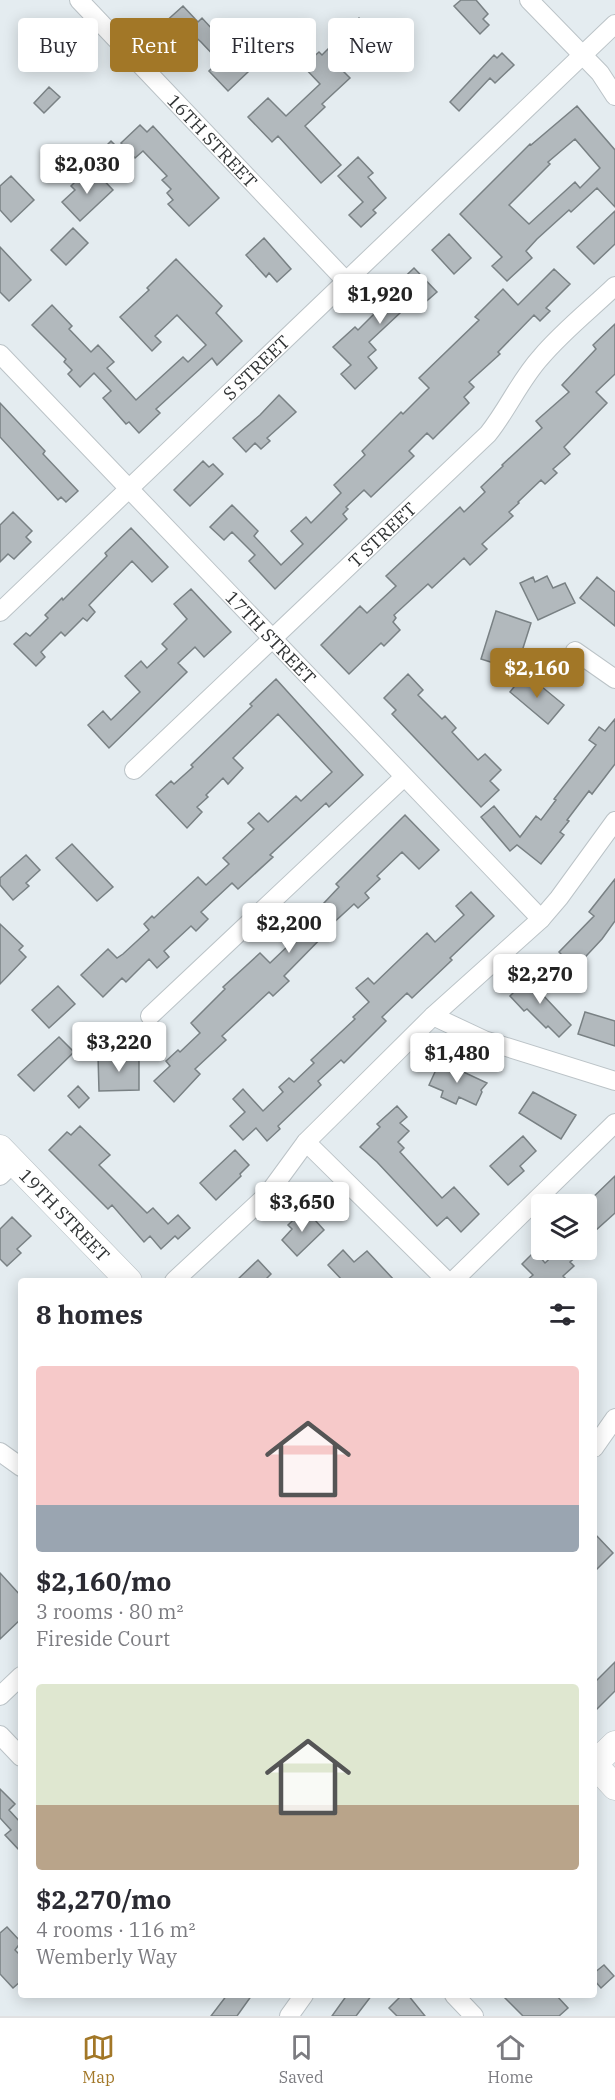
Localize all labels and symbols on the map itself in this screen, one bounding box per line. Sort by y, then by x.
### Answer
street label: 16TH STREET [163,89,263,193]
pin: $2,030 [38,144,136,195]
pin: $1,920 [331,274,429,325]
street label: S STREET [218,330,294,405]
street label: T STREET [343,497,421,572]
street label: 17TH STREET [221,586,321,689]
pin: $2,160 [488,648,586,699]
pin: $2,200 [240,903,338,954]
pin: $2,270 [491,954,589,1005]
pin: $3,220 [70,1022,168,1073]
pin: $1,480 [408,1033,506,1084]
street label: 19TH STREET [14,1163,115,1266]
pin: $3,650 [253,1182,351,1233]

